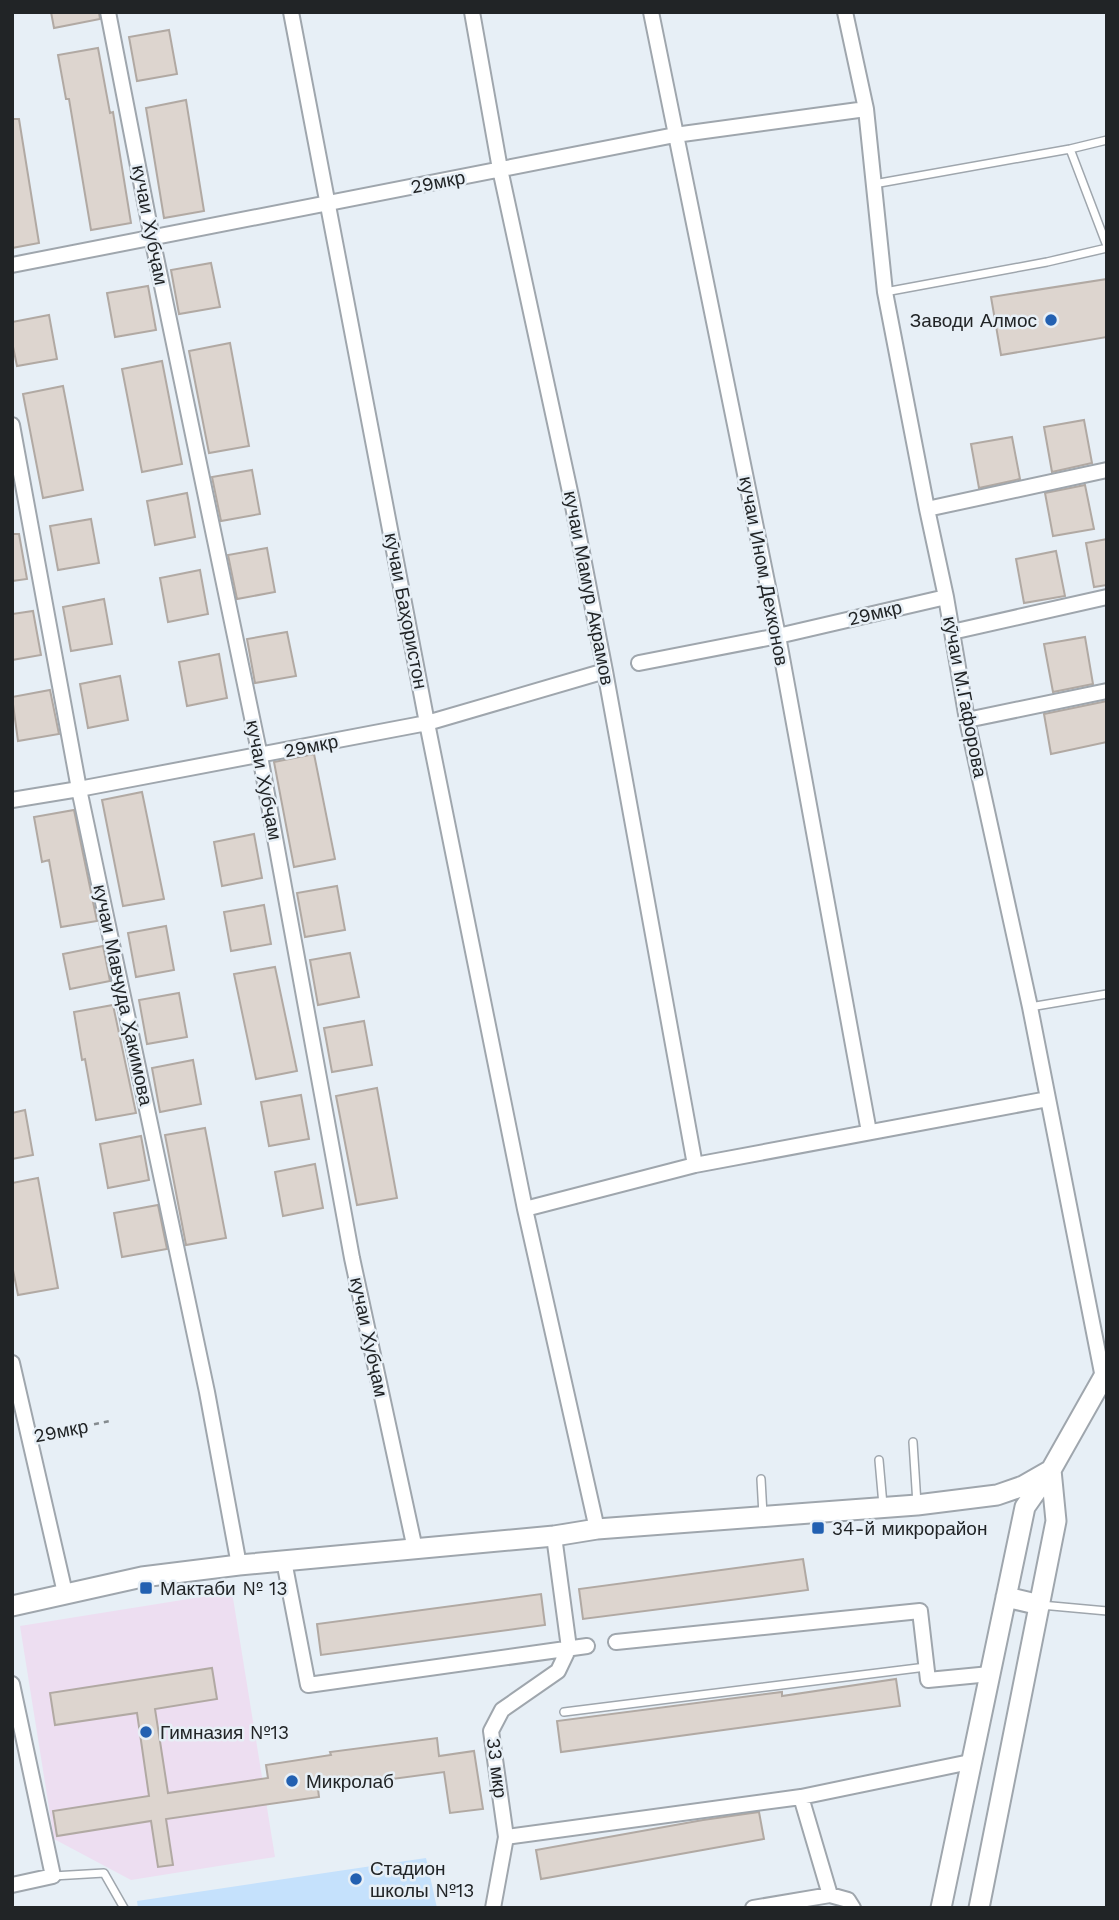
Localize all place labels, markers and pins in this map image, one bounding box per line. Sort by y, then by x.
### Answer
place label: Заводи Алмос [910,309,1037,332]
marker: Заводи Алмос [1043,312,1059,328]
place label: 34-й микрорайон [832,1517,987,1540]
marker: 34-й микрорайон [810,1520,826,1536]
place label: Мактаби № 13 [160,1577,288,1600]
marker: Мактаби № 13 [138,1580,154,1596]
place label: Гимназия №13 [160,1721,289,1744]
marker: Гимназия №13 [138,1724,154,1740]
place label: Микролаб [306,1770,394,1793]
marker: Микролаб [284,1773,300,1789]
place label: Стадион школы №13 [370,1857,474,1902]
marker: Стадион школы №13 [348,1871,364,1887]

